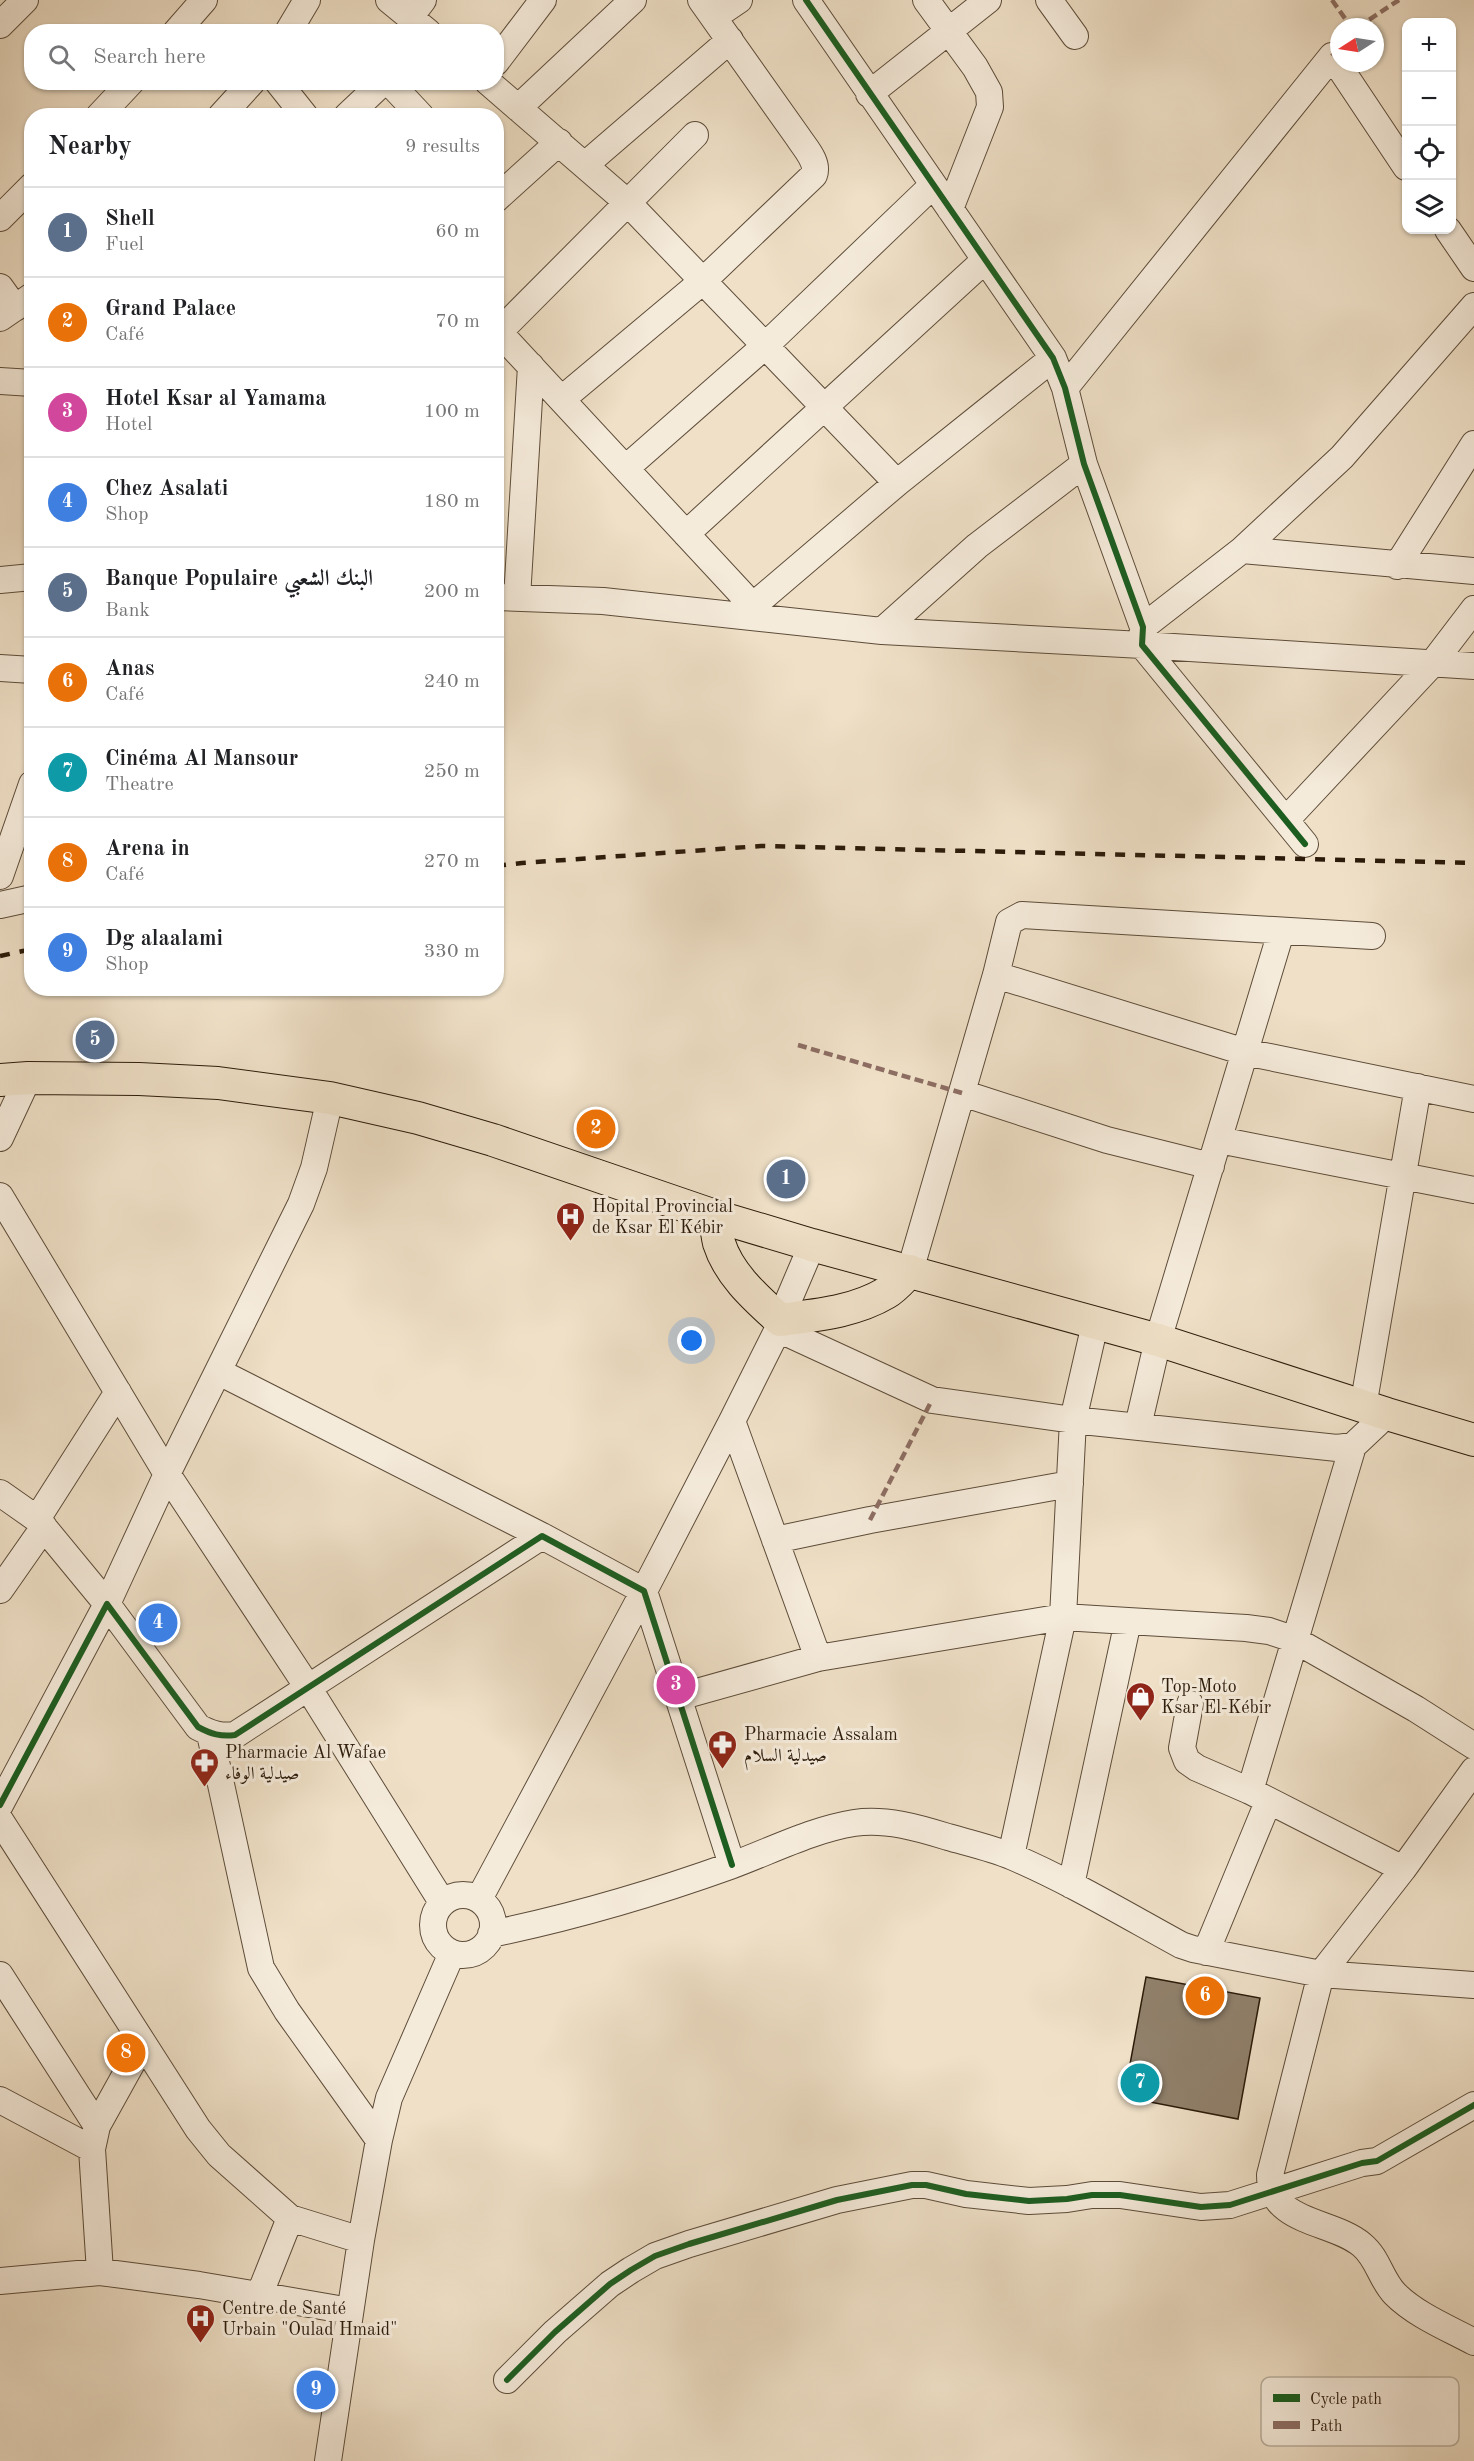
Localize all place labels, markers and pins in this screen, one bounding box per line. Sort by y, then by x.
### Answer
pin: 5 [76,1018,115,1062]
pin: 2 [576,1106,616,1152]
pin: 1 [766,1156,806,1202]
place label: Hopital Provincial de Ksar El Kébir [592,1198,733,1237]
hospital icon: Hopital Provincial de Ksar El Kébir [555,1200,587,1242]
pin: 4 [138,1600,178,1646]
pin: 3 [656,1662,696,1708]
place label: Top-Moto Ksar El-Kébir [1161,1678,1272,1717]
shop icon: Top-Moto Ksar El-Kébir [1124,1680,1156,1722]
place label: Pharmacie Assalam صيدلية السلام [744,1726,898,1771]
pharmacy icon: Pharmacie Assalam صيدلية السلام [707,1728,739,1770]
place label: Pharmacie Al Wafae صيدلية الوفاء [225,1744,386,1784]
pharmacy icon: Pharmacie Al Wafae صيدلية الوفاء [188,1746,220,1788]
pin: 6 [1186,1974,1224,2018]
pin: 8 [106,2030,146,2076]
pin: 7 [1120,2060,1160,2106]
place label: Centre de Santé Urbain "Oulad Hmaid" [222,2300,397,2339]
hospital icon: Centre de Santé Urbain "Oulad Hmaid" [185,2302,217,2344]
pin: 9 [296,2368,336,2412]

